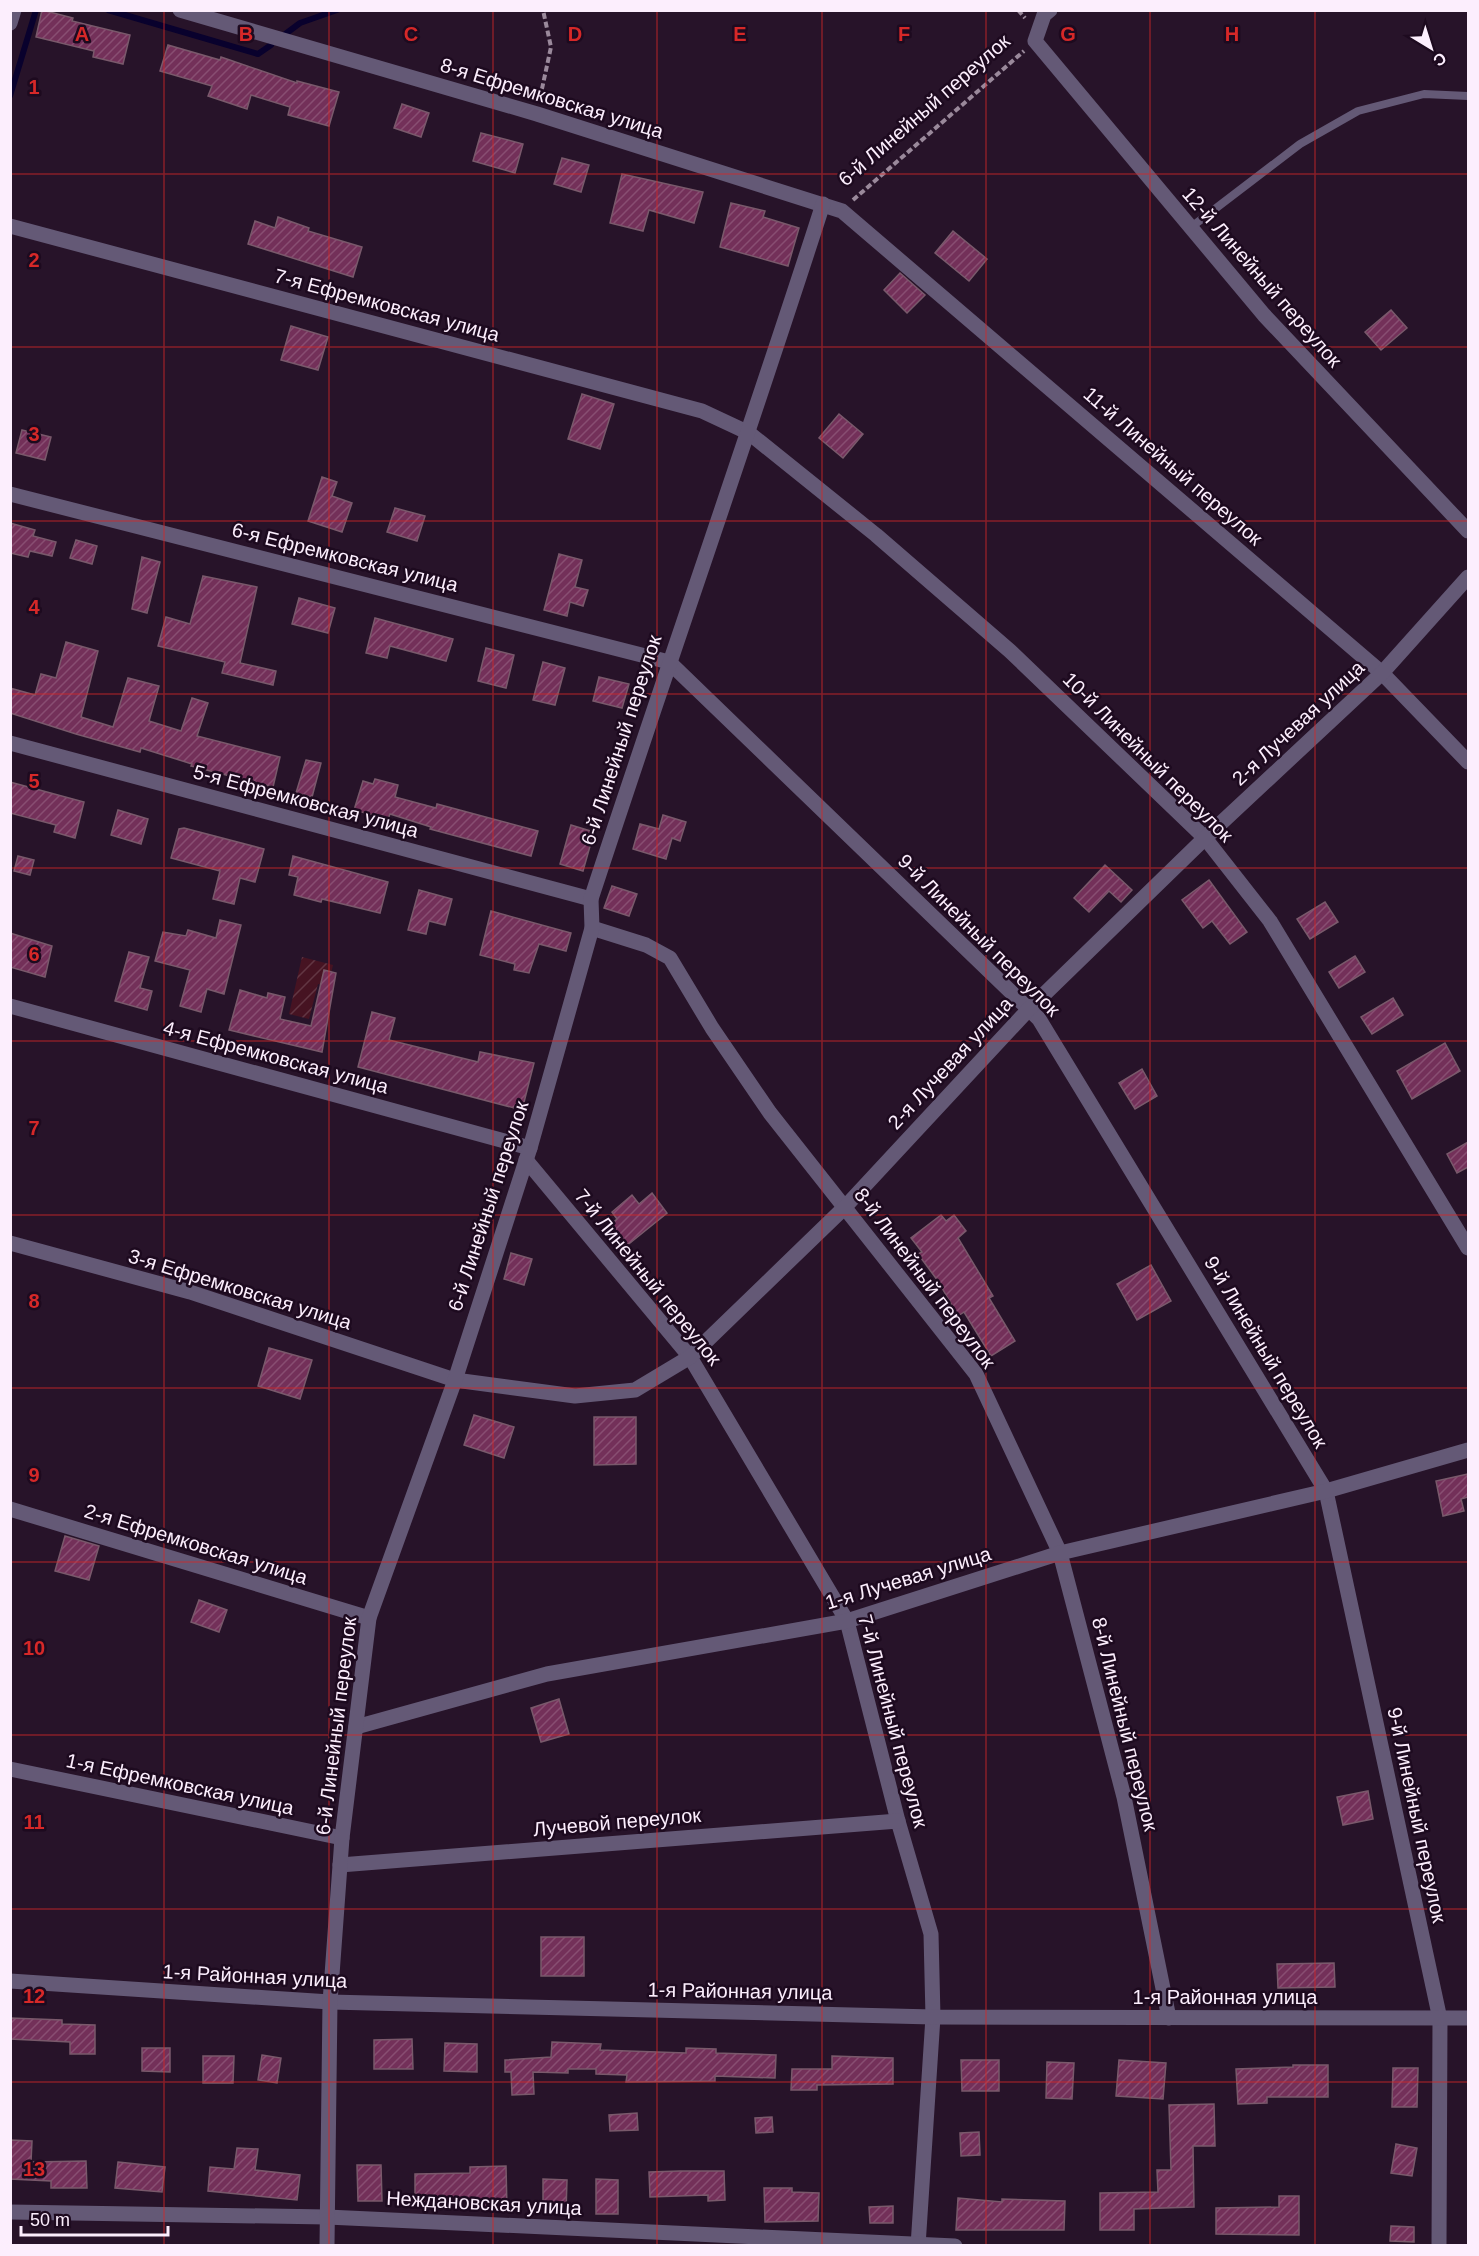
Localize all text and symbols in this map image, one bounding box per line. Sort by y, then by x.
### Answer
north arrow [1401,18,1461,78]
text: A [75,23,89,45]
text: B [239,23,253,45]
text: C [404,23,418,45]
text: D [568,23,582,45]
text: E [733,23,747,45]
text: F [898,23,910,45]
text: G [1060,23,1076,45]
text: H [1225,23,1239,45]
street label: 6-й Линейный переулок [834,30,1014,190]
text: С [1430,49,1450,70]
street label: 8-я Ефремковская улица [438,54,667,143]
text: 1 [28,76,40,98]
street label: 12-й Линейный переулок [1178,183,1346,371]
text: 2 [28,249,40,271]
street label: 7-я Ефремковская улица [272,264,503,346]
street label: 11-й Линейный переулок [1079,382,1267,550]
text: 3 [28,423,40,445]
street label: 6-я Ефремковская улица [230,518,461,596]
text: 4 [28,596,40,618]
street label: 6-й Линейный переулок [577,632,665,848]
street label: 2-я Лучевая улица [1228,656,1369,790]
street label: 10-й Линейный переулок [1059,668,1238,847]
street label: 5-я Ефремковская улица [191,760,422,842]
text: 5 [28,770,40,792]
street label: 9-й Линейный переулок [894,850,1065,1021]
text: 6 [28,943,40,965]
street label: 2-я Лучевая улица [883,992,1017,1133]
street label: 4-я Ефремковская улица [161,1016,392,1098]
street label: 6-й Линейный переулок [444,1098,532,1314]
text: 7 [28,1117,40,1139]
street label: 8-й Линейный переулок [850,1184,1000,1373]
street label: 7-й Линейный переулок [570,1185,726,1369]
street label: 3-я Ефремковская улица [126,1245,355,1334]
street label: 9-й Линейный переулок [1200,1252,1332,1452]
text: 8 [28,1290,40,1312]
text: 9 [28,1464,40,1486]
street label: 2-я Ефремковская улица [82,1500,311,1589]
street label: 1-я Лучевая улица [823,1542,994,1614]
street label: 7-й Линейный переулок [854,1612,932,1830]
street label: 6-й Линейный переулок [312,1615,360,1836]
street label: 8-й Линейный переулок [1088,1615,1162,1833]
text: 10 [23,1637,45,1659]
street label: 9-й Линейный переулок [1383,1705,1451,1925]
street label: 1-я Ефремковская улица [64,1749,297,1819]
street label: Лучевой переулок [532,1804,702,1840]
text: 11 [23,1811,45,1833]
street label: 1-я Районная улица [162,1960,349,1992]
street label: 1-я Районная улица [647,1978,833,2004]
text: 12 [23,1985,45,2007]
street label: 1-я Районная улица [1133,1986,1318,2008]
text: 13 [23,2158,45,2180]
street label: Неждановская улица [386,2187,583,2219]
scale bar [21,2199,168,2237]
text: 50 m [30,2210,70,2230]

